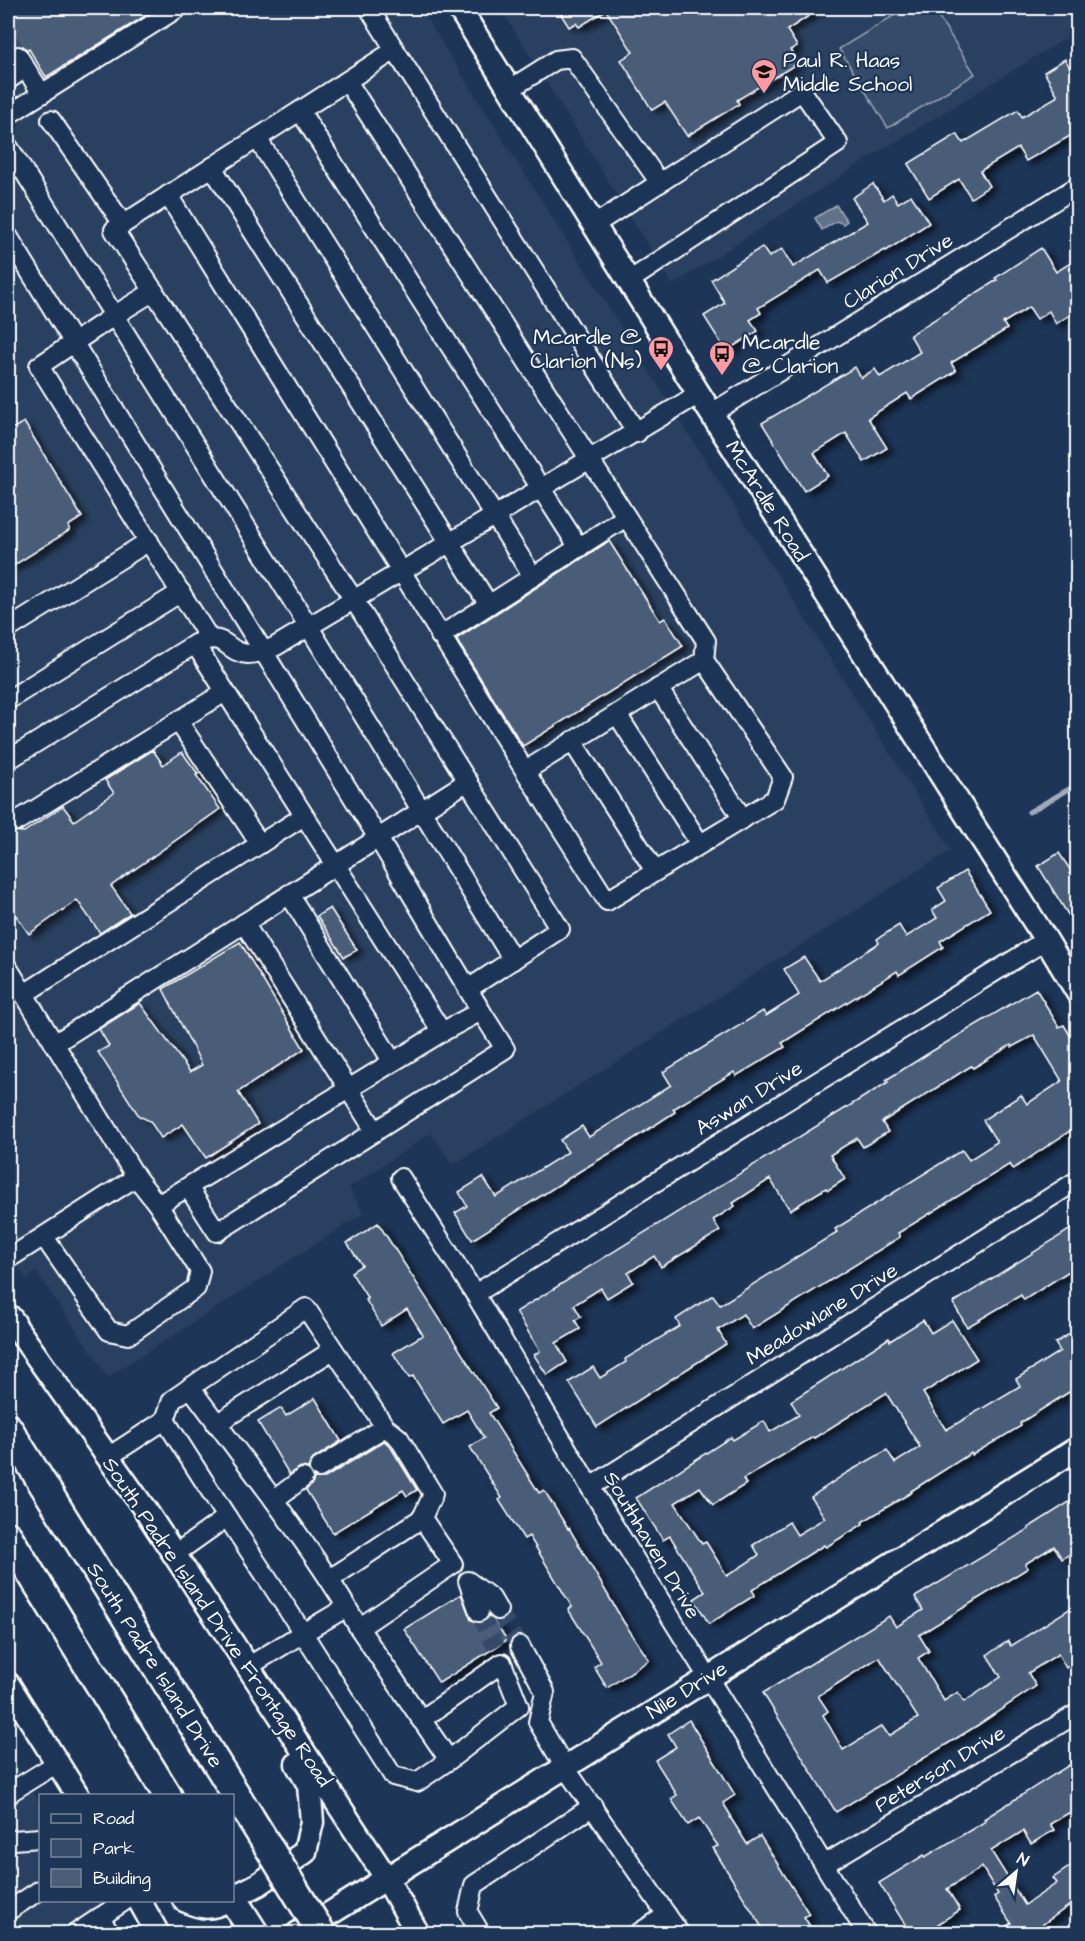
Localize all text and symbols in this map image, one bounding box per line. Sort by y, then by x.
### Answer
place label: Paul R. Haas Middle School [783,46,912,99]
school or university icon: Paul R. Haas Middle School [749,57,779,95]
street label: Clarion Drive [837,226,959,316]
place label: Mcardle @ Clarion (Ns) [530,323,642,376]
place label: Mcardle @ Clarion [742,328,838,381]
bus stop icon: Mcardle @ Clarion (Ns) [646,334,676,372]
bus stop icon: Mcardle @ Clarion [707,339,737,377]
street label: McArdle Road [718,435,816,567]
street label: Aswan Drive [690,1054,808,1142]
street label: Meadowlane Drive [741,1256,903,1372]
street label: South Padre Island Drive Frontage Road [97,1452,337,1792]
street label: Southhaven Drive [596,1466,708,1624]
street label: South Padre Island Drive [81,1558,229,1772]
street label: Nile Drive [641,1654,733,1726]
street label: Peterson Drive [869,1718,1011,1820]
legend [39,1794,234,1902]
text: Road [93,1806,134,1831]
text: Park [93,1836,135,1861]
north arrow [986,1842,1046,1902]
text: N [1013,1848,1033,1872]
text: Building [93,1866,151,1892]

